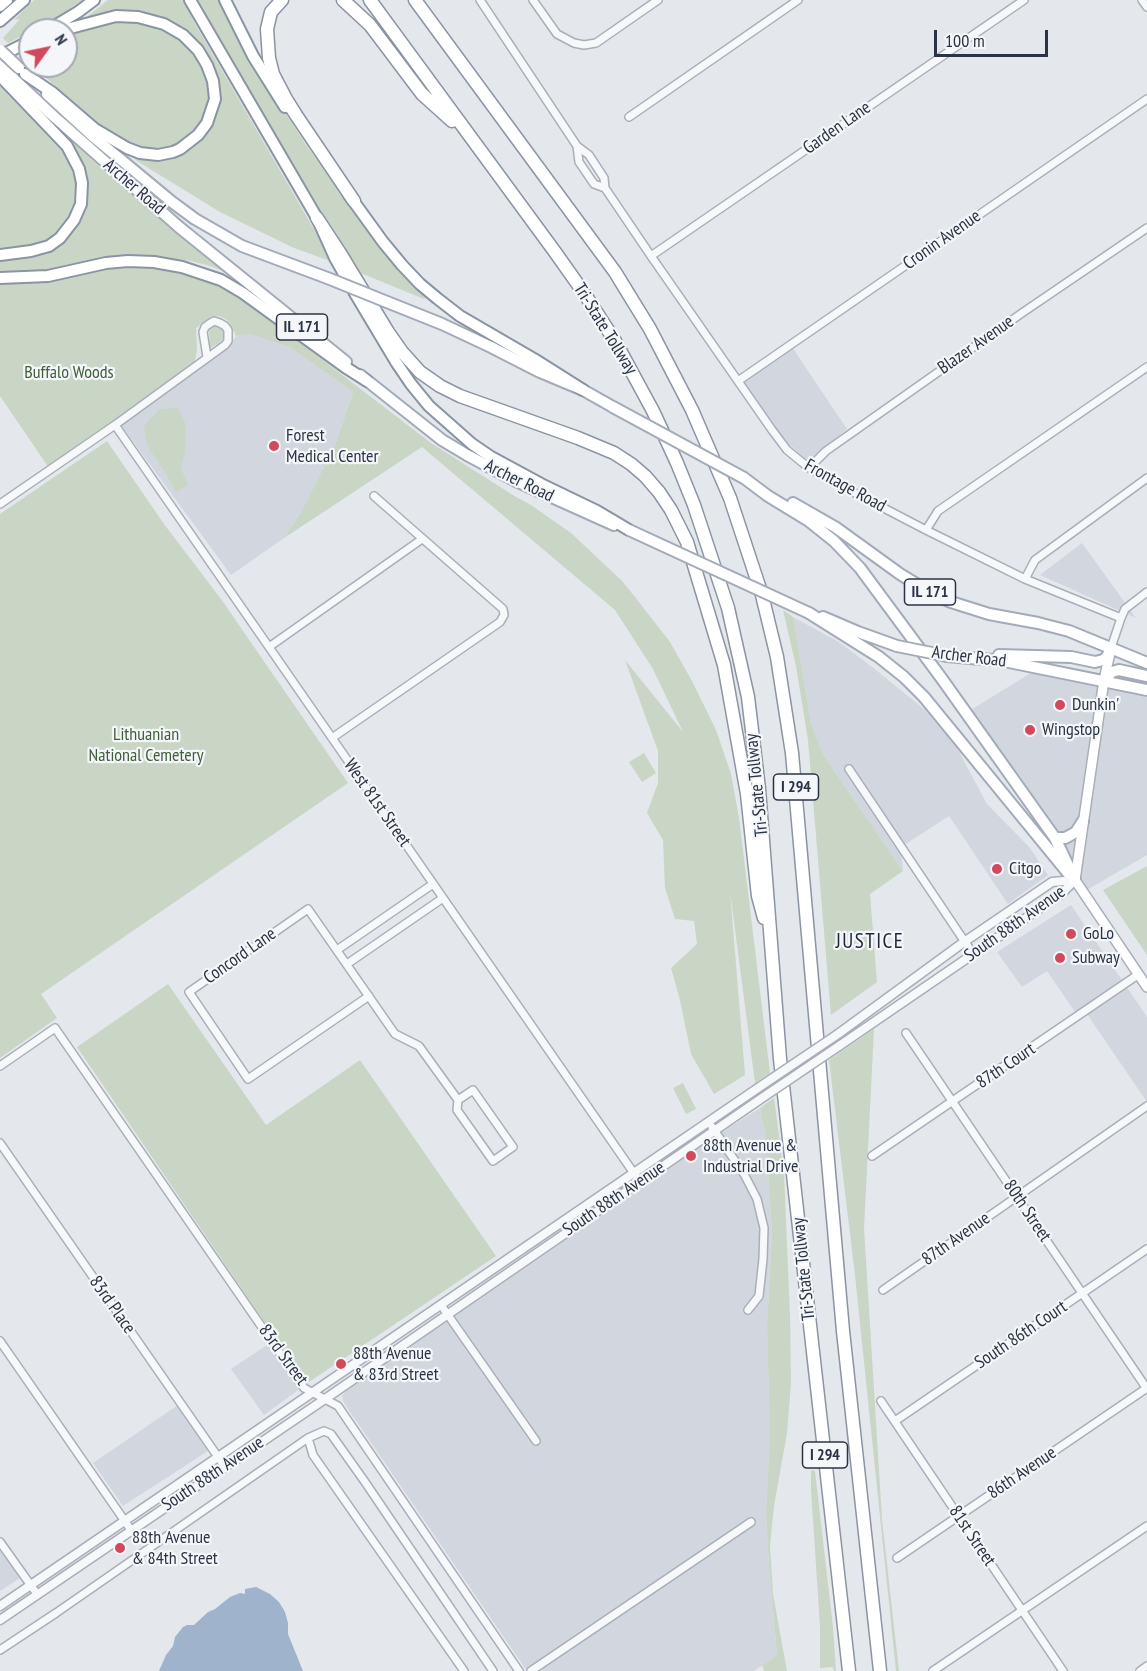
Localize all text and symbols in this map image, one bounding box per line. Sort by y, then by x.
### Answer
north arrow [18,18,78,78]
scale bar [937,18,1051,56]
text: 100 m [945,29,985,52]
text: N [51,30,72,48]
street label: Garden Lane [799,97,875,159]
street label: Archer Road [99,154,169,220]
street label: Cronin Avenue [899,205,985,275]
street label: Tri-State Tollway [568,279,642,379]
street label: Blazer Avenue [934,311,1018,379]
road number: IL 171 [276,314,328,340]
park label: Buffalo Woods [24,362,114,384]
place label: Forest Medical Center [286,425,378,468]
marker: Forest Medical Center [267,439,281,453]
street label: Archer Road [481,455,557,507]
street label: Frontage Road [800,455,890,517]
road number: IL 171 [904,579,956,605]
street label: Archer Road [931,642,1007,672]
place label: Dunkin' [1072,694,1119,716]
marker: Dunkin' [1053,698,1067,712]
place label: Wingstop [1042,719,1100,741]
marker: Wingstop [1023,723,1037,737]
park label: Lithuanian National Cemetery [89,724,203,766]
street label: Tri-State Tollway [741,732,773,838]
street label: West 81st Street [339,755,415,851]
road number: I 294 [774,774,818,800]
place label: Citgo [1009,858,1042,880]
marker: Citgo [990,862,1004,876]
street label: South 88th Avenue [960,881,1070,967]
street label: Concord Lane [200,923,280,989]
place label: GoLo [1083,923,1114,945]
marker: GoLo [1064,927,1078,941]
district label: JUSTICE [836,929,904,955]
place label: Subway [1072,947,1120,969]
marker: Subway [1053,951,1067,965]
street label: 87th Court [972,1038,1040,1094]
place label: 88th Avenue & Industrial Drive [703,1135,798,1178]
marker: 88th Avenue & Industrial Drive [684,1149,698,1163]
street label: South 88th Avenue [559,1157,669,1241]
street label: 80th Street [998,1176,1056,1246]
street label: 87th Avenue [918,1208,994,1270]
street label: Tri-State Tollway [788,1216,820,1322]
street label: 83rd Place [84,1272,140,1338]
street label: South 86th Court [971,1296,1071,1374]
street label: 83rd Street [254,1320,312,1390]
place label: 88th Avenue & 83rd Street [353,1343,439,1386]
marker: 88th Avenue & 83rd Street [334,1357,348,1371]
street label: South 88th Avenue [158,1432,268,1516]
road number: I 294 [802,1442,848,1468]
street label: 86th Avenue [983,1442,1061,1504]
street label: 81st Street [944,1502,1000,1570]
place label: 88th Avenue & 84th Street [132,1527,218,1570]
marker: 88th Avenue & 84th Street [113,1541,127,1555]

